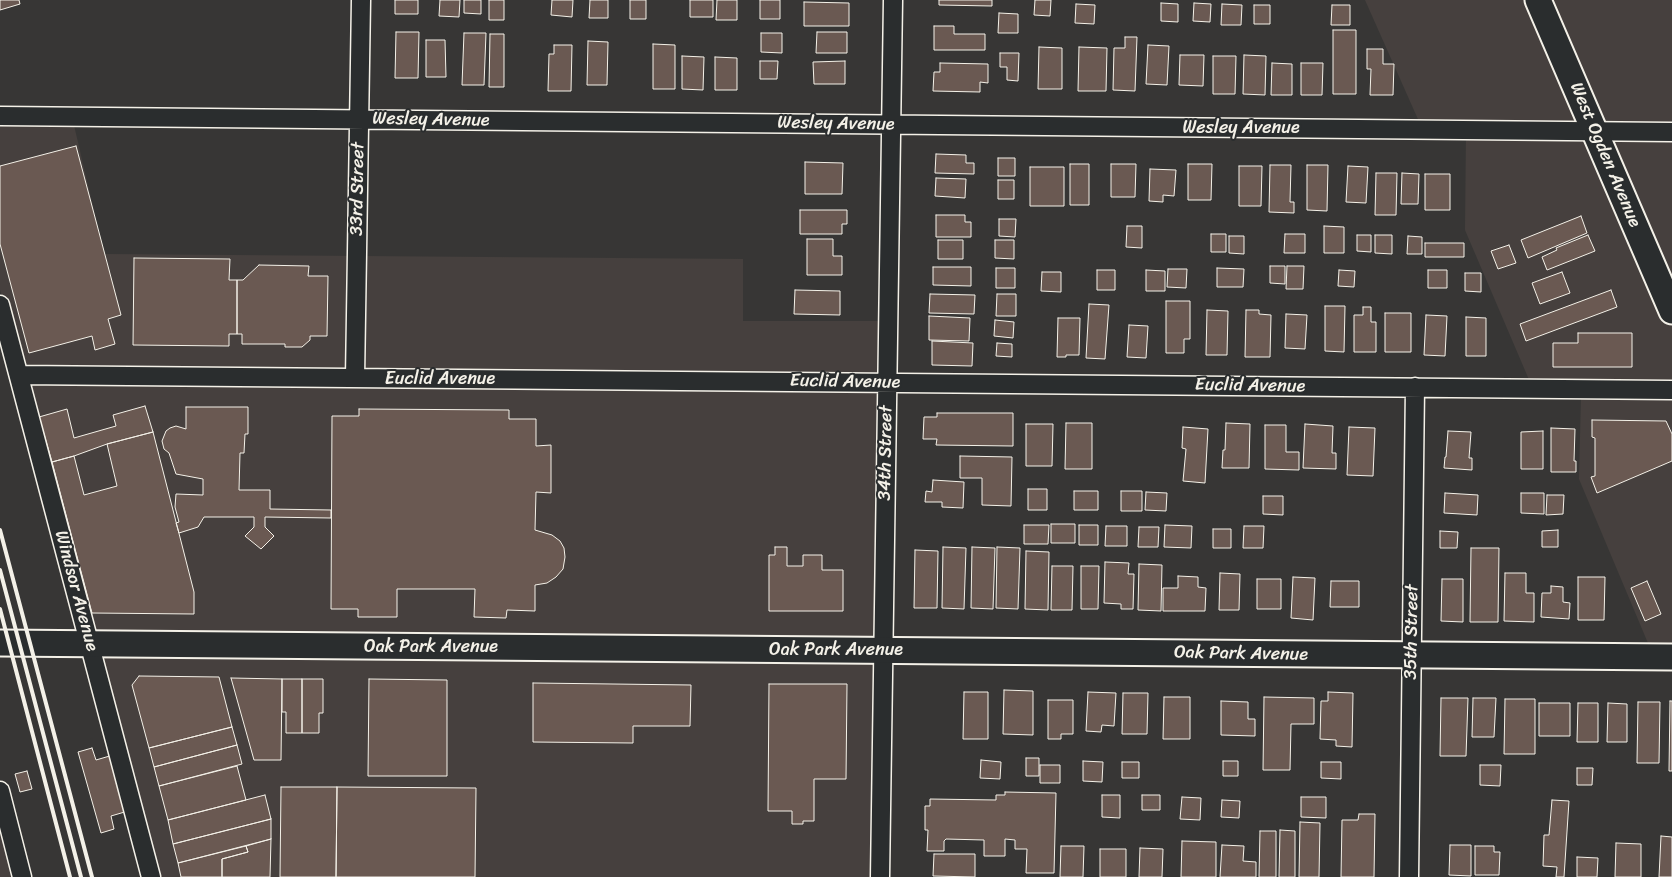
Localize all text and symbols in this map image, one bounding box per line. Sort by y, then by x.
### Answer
street label: West Ogden Avenue [1565,79,1645,231]
street label: Wesley Avenue [372,108,490,132]
street label: Wesley Avenue [777,112,895,136]
street label: Wesley Avenue [1182,117,1300,139]
street label: 33rd Street [346,142,370,236]
street label: Euclid Avenue [385,368,495,390]
street label: Euclid Avenue [790,370,900,394]
street label: Euclid Avenue [1195,374,1305,398]
street label: 34th Street [874,405,898,501]
street label: Windsor Avenue [50,528,102,654]
street label: 35th Street [1400,584,1424,680]
street label: Oak Park Avenue [364,636,498,658]
street label: Oak Park Avenue [769,639,903,661]
street label: Oak Park Avenue [1174,642,1308,666]

